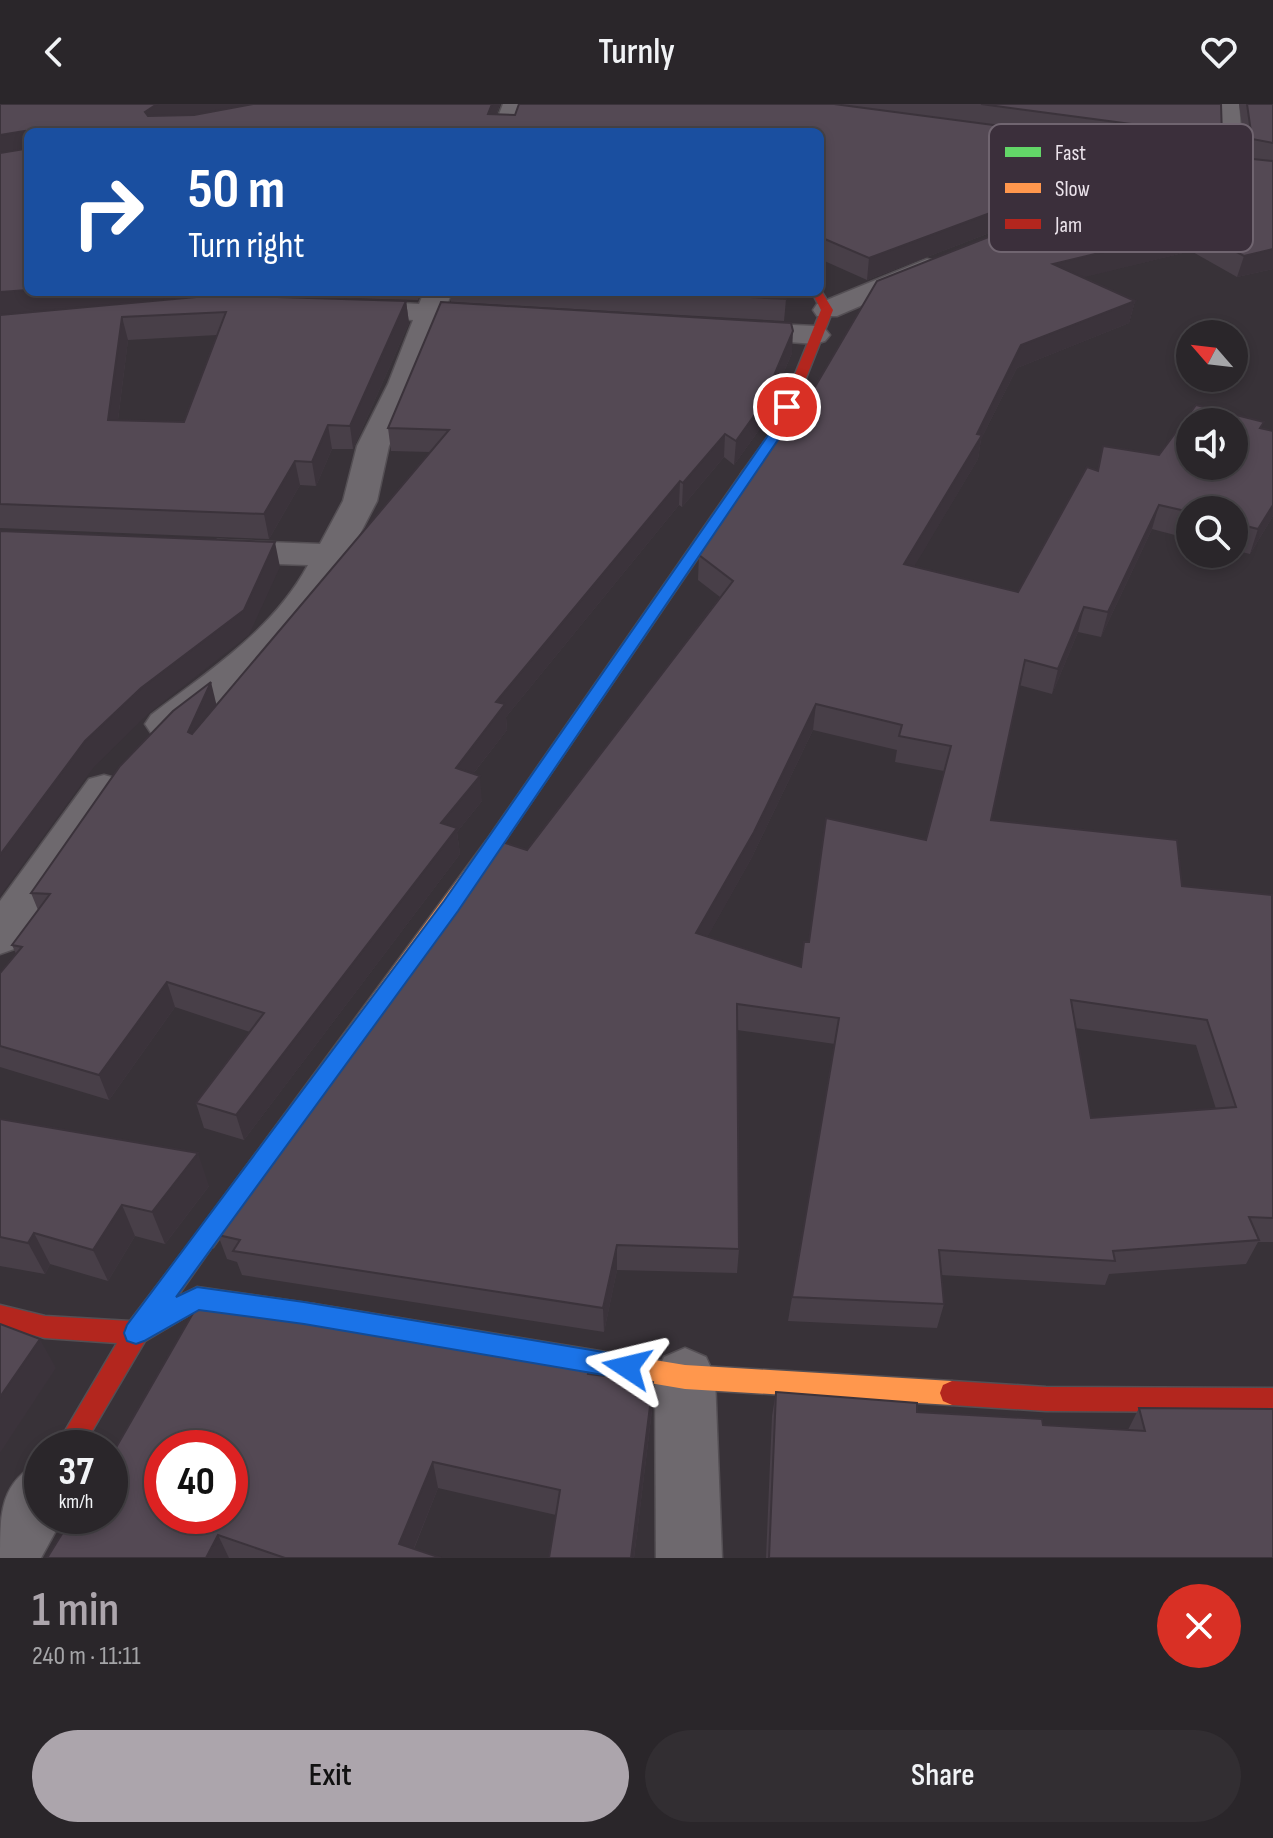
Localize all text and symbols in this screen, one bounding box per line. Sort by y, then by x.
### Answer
icon: back [32,30,76,74]
icon: heart [1197,30,1241,74]
text: Turnly [598,31,675,74]
legend [989,124,1253,252]
text: Fast [1055,140,1086,167]
text: 50 m [188,157,285,224]
icon: right [56,160,160,264]
text: Slow [1055,176,1090,203]
text: Jam [1054,212,1082,239]
text: Turn right [188,225,305,268]
north arrow [1176,320,1248,392]
map controls [1176,320,1248,568]
pin [753,373,821,441]
icon: arrive [765,385,809,429]
button: sound [1176,408,1248,480]
button: search [1176,496,1248,568]
position arrow [585,1325,669,1409]
speed limit sign: 40 [144,1430,248,1534]
text: 37 [58,1448,94,1496]
text: km/h [59,1490,93,1514]
text: 1 min [32,1582,119,1639]
button: close [1157,1584,1241,1668]
text: 240 m · 11:11 [32,1641,141,1672]
button: Exit [32,1730,629,1822]
button: Share [645,1730,1241,1822]

